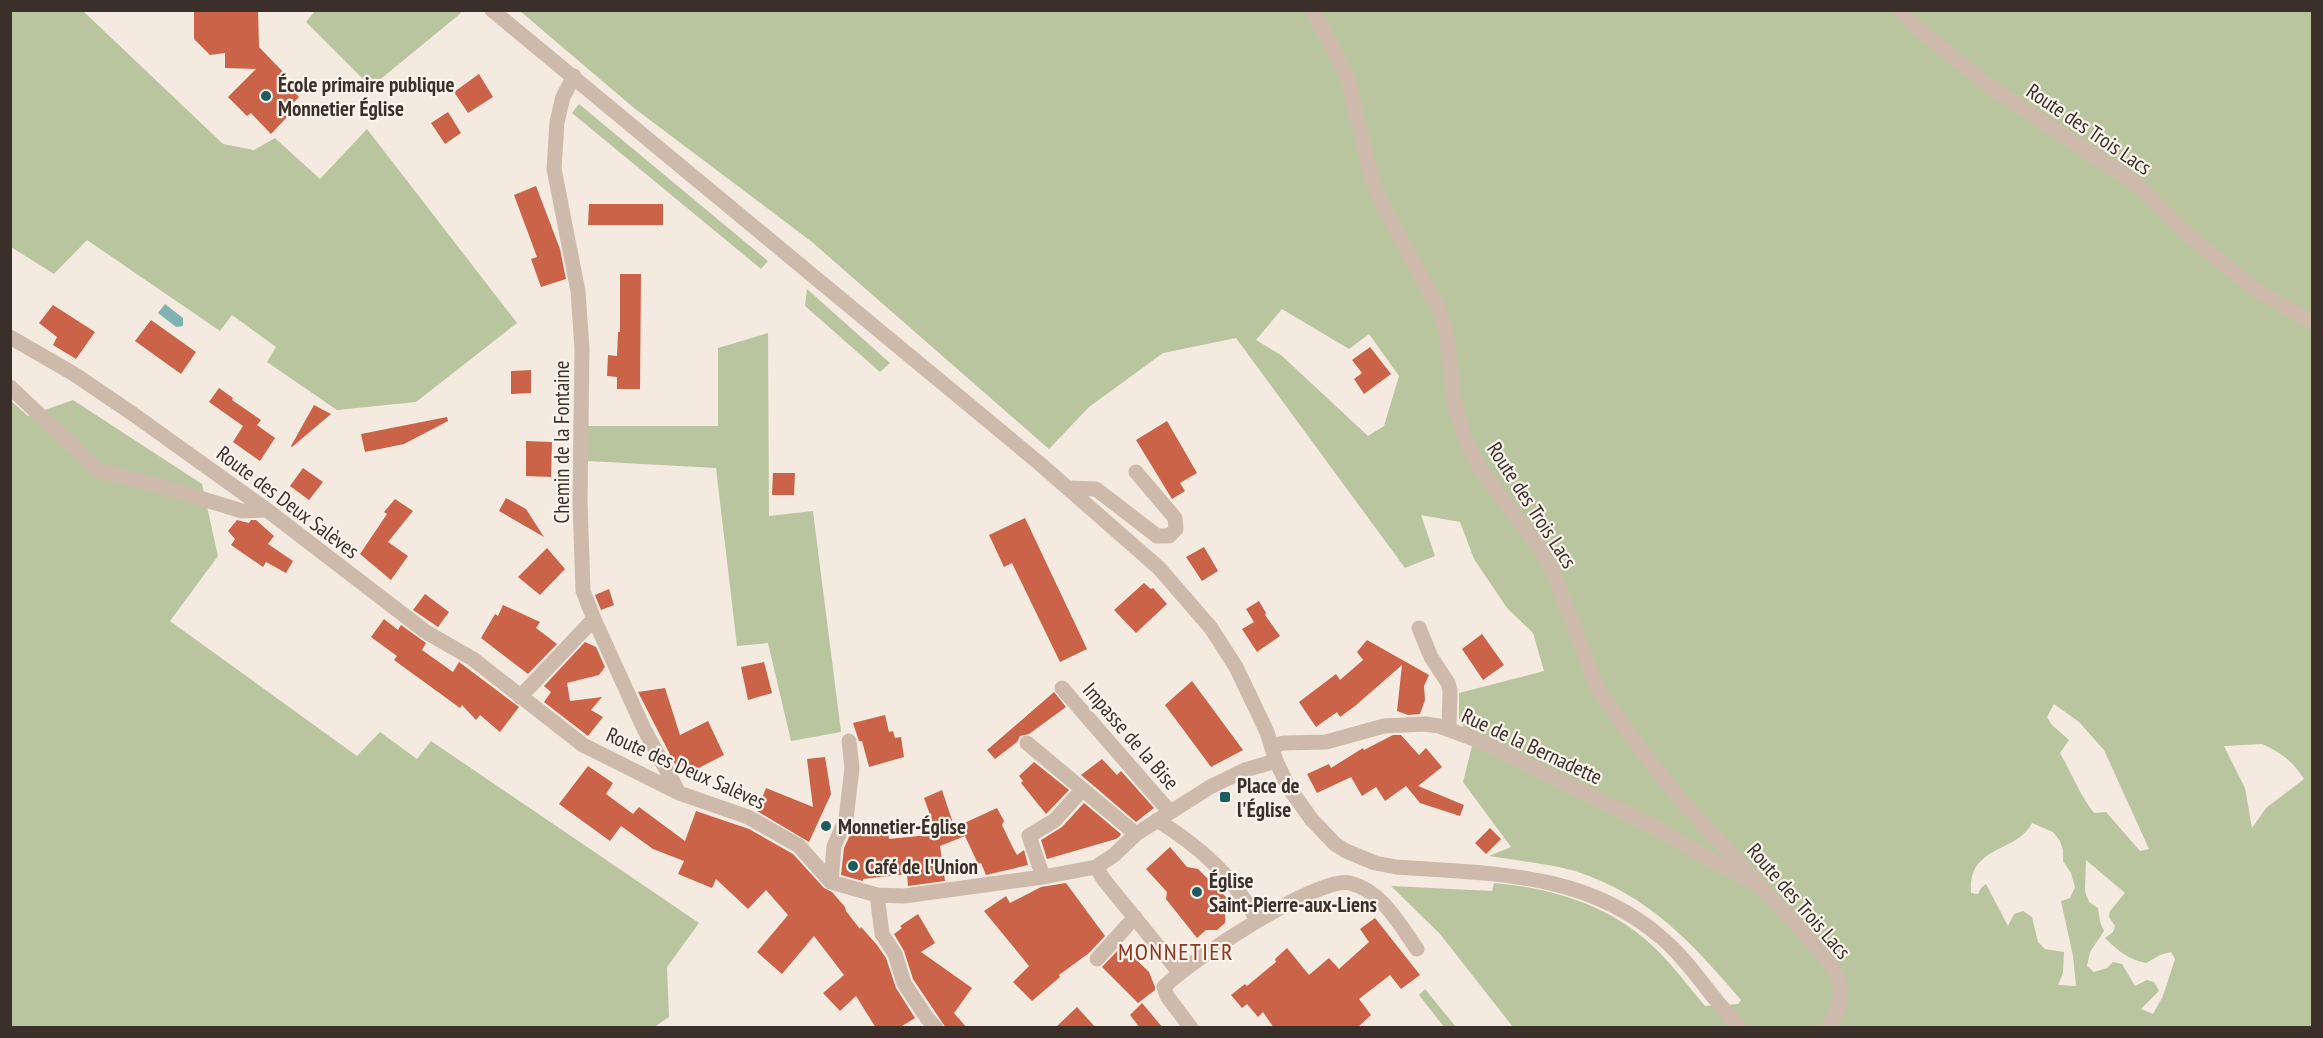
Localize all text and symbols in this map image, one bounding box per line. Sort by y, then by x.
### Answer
place label: École primaire publique Monnetier Église [278,71,454,122]
street label: Route des Trois Lacs [2021,77,2157,181]
marker: École primaire publique Monnetier Église [259,89,273,103]
street label: Chemin de la Fontaine [548,361,575,523]
street label: Route des Trois Lacs [1481,437,1583,573]
street label: Route des Deux Salèves [211,440,365,564]
street label: Impasse de la Bise [1077,677,1185,795]
street label: Rue de la Bernadette [1457,702,1607,790]
street label: Route des Deux Salèves [602,721,770,815]
place label: Place de l'Église [1237,772,1300,823]
marker: Place de l'Église [1218,790,1232,804]
place label: Monnetier-Église [838,813,966,840]
marker: Monnetier-Église [819,819,833,833]
street label: Route des Trois Lacs [1741,837,1857,965]
place label: Café de l'Union [865,853,978,880]
marker: Café de l'Union [846,859,860,873]
place label: Église Saint-Pierre-aux-Liens [1209,867,1377,918]
marker: Église Saint-Pierre-aux-Liens [1190,885,1204,899]
district label: MONNETIER [1118,936,1234,967]

